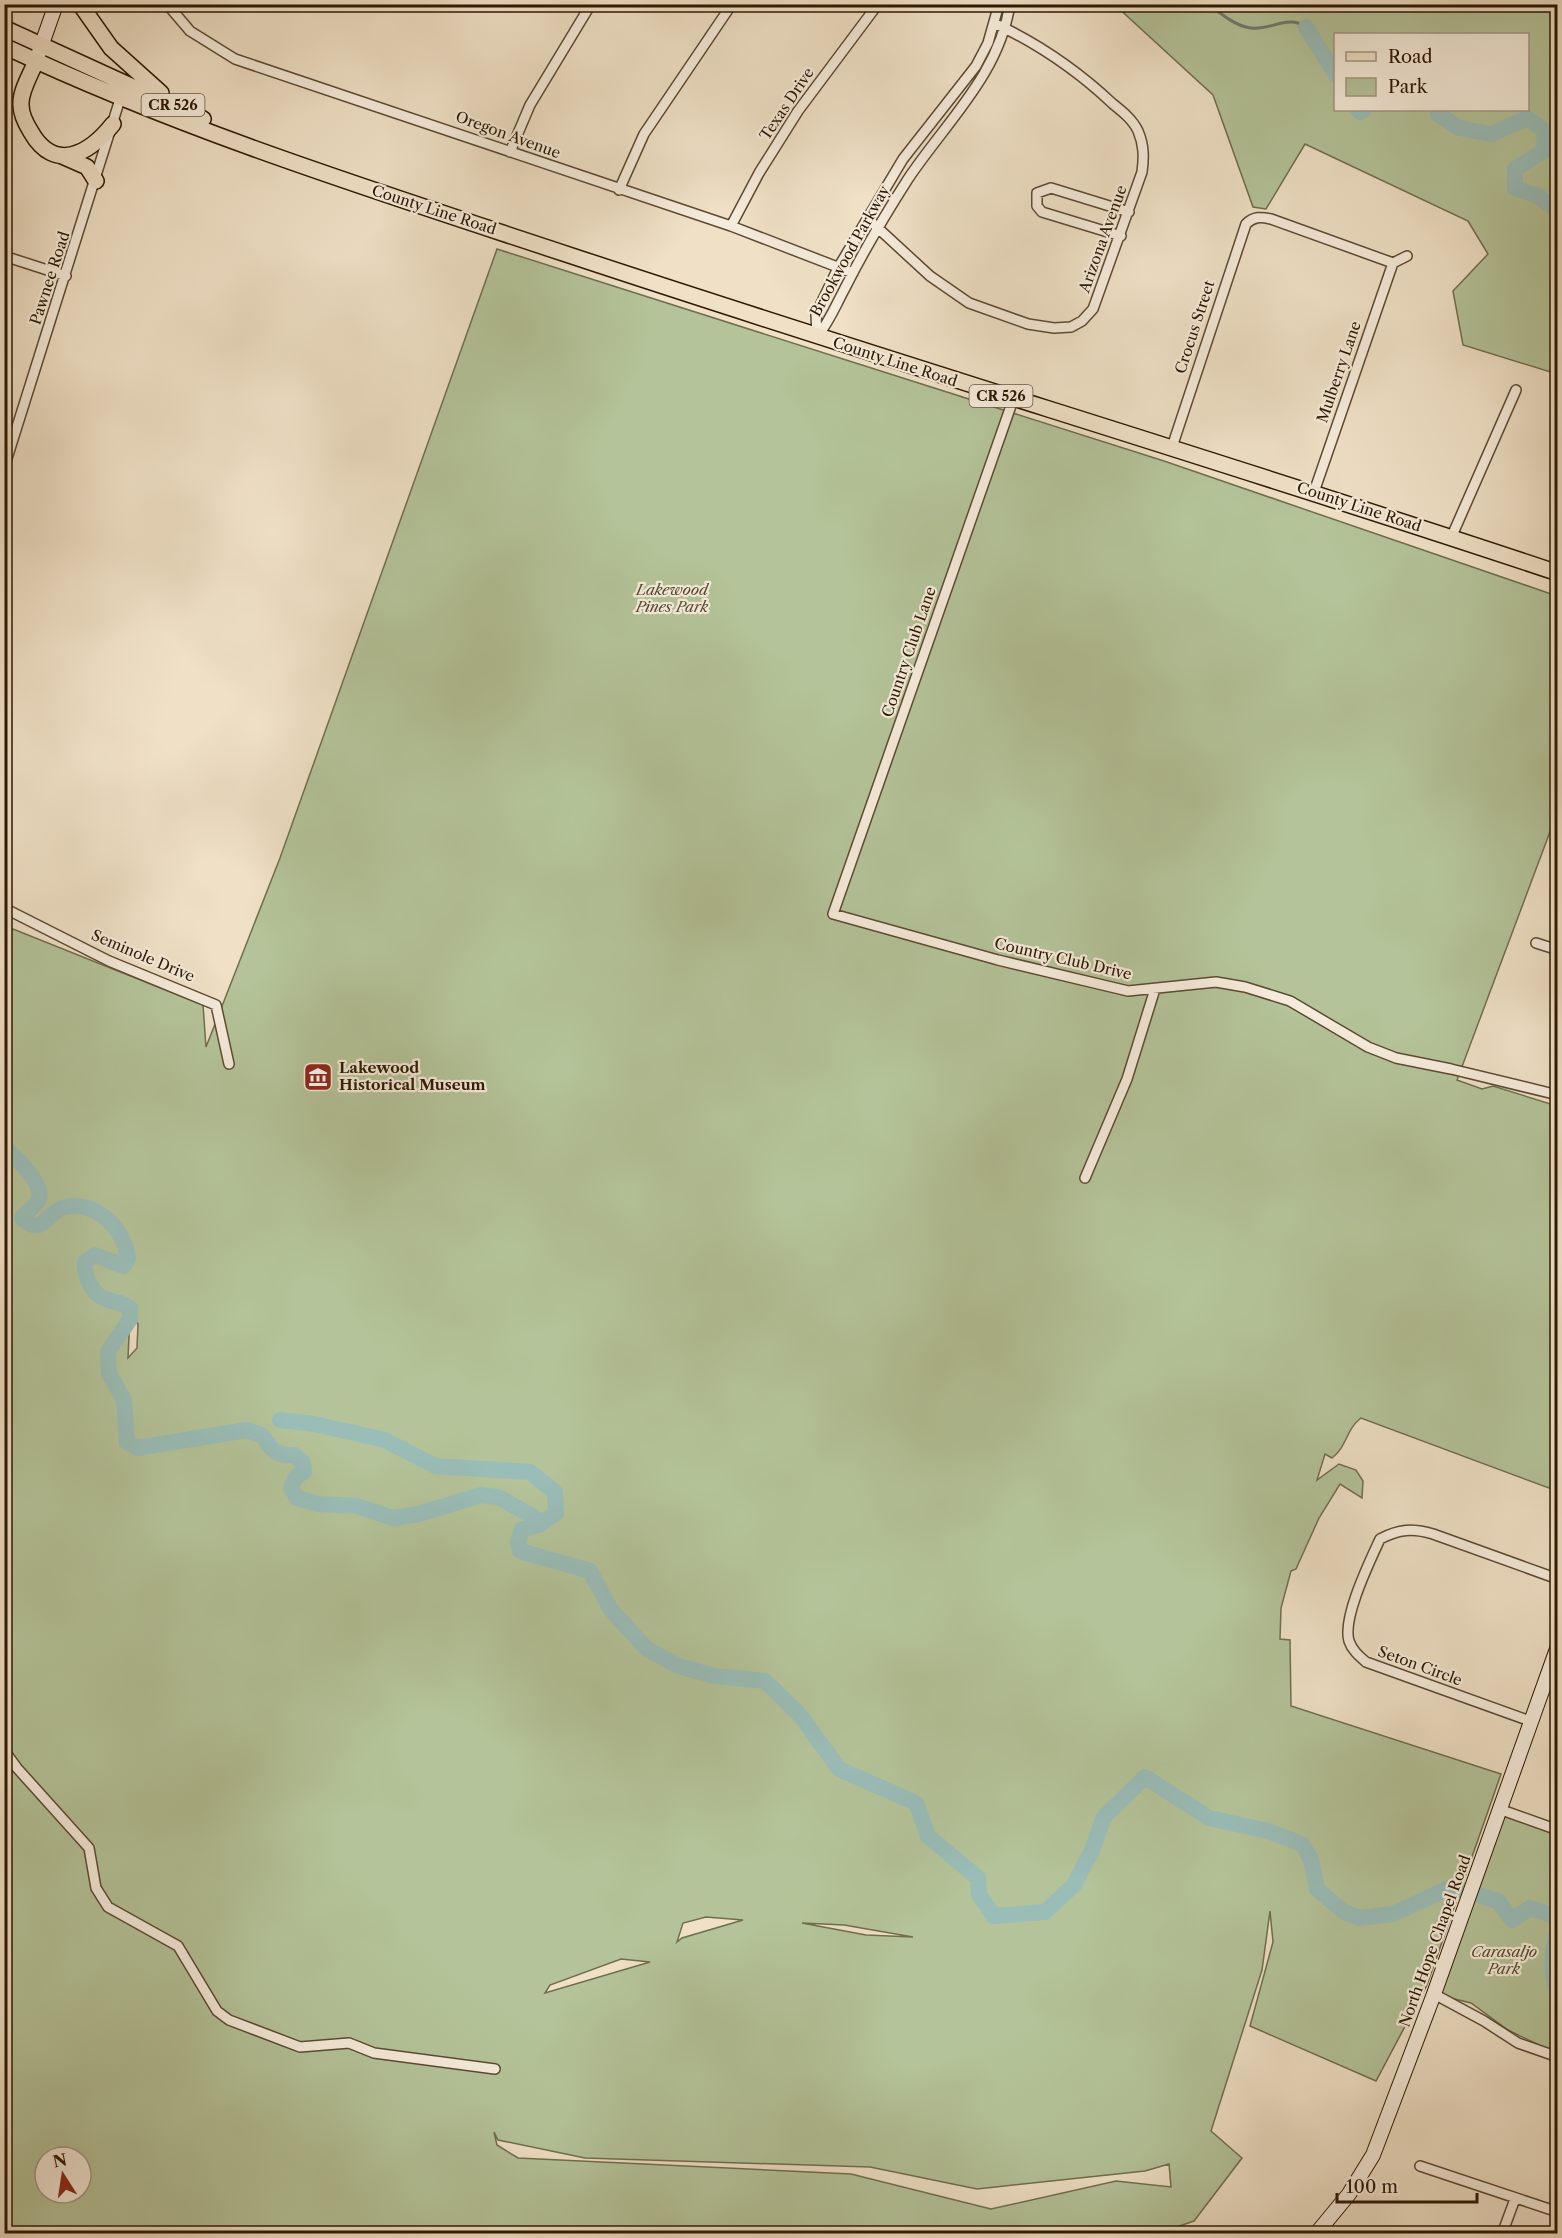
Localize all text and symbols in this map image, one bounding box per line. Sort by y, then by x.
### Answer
legend [1334,33,1529,111]
text: Road [1388,46,1433,68]
street label: Texas Drive [755,64,818,144]
text: Park [1388,76,1429,98]
road number: CR 526 [142,94,204,116]
street label: Oregon Avenue [453,107,563,162]
street label: County Line Road [369,180,499,239]
street label: Brookwood Parkway [806,181,894,320]
street label: Arizona Avenue [1074,183,1131,296]
street label: Pawnee Road [26,229,74,327]
street label: Crocus Street [1170,277,1219,376]
street label: Mulberry Lane [1312,319,1365,425]
street label: County Line Road [830,332,960,391]
road number: CR 526 [970,385,1032,407]
street label: County Line Road [1294,477,1424,536]
park label: Lakewood Pines Park [635,580,710,616]
street label: Country Club Lane [877,584,940,720]
street label: Seminole Drive [89,925,198,986]
street label: Country Club Drive [993,933,1134,984]
place label: Lakewood Historical Museum [339,1058,486,1094]
museum icon: Lakewood Historical Museum [302,1061,334,1093]
street label: Seton Circle [1375,1642,1465,1690]
street label: North Hope Chapel Road [1395,1852,1475,2029]
park label: Carasaljo Park [1471,1942,1537,1978]
north arrow [33,2145,93,2205]
text: N [51,2149,69,2172]
scale bar [1337,2166,1476,2204]
text: 100 m [1346,2176,1398,2198]

